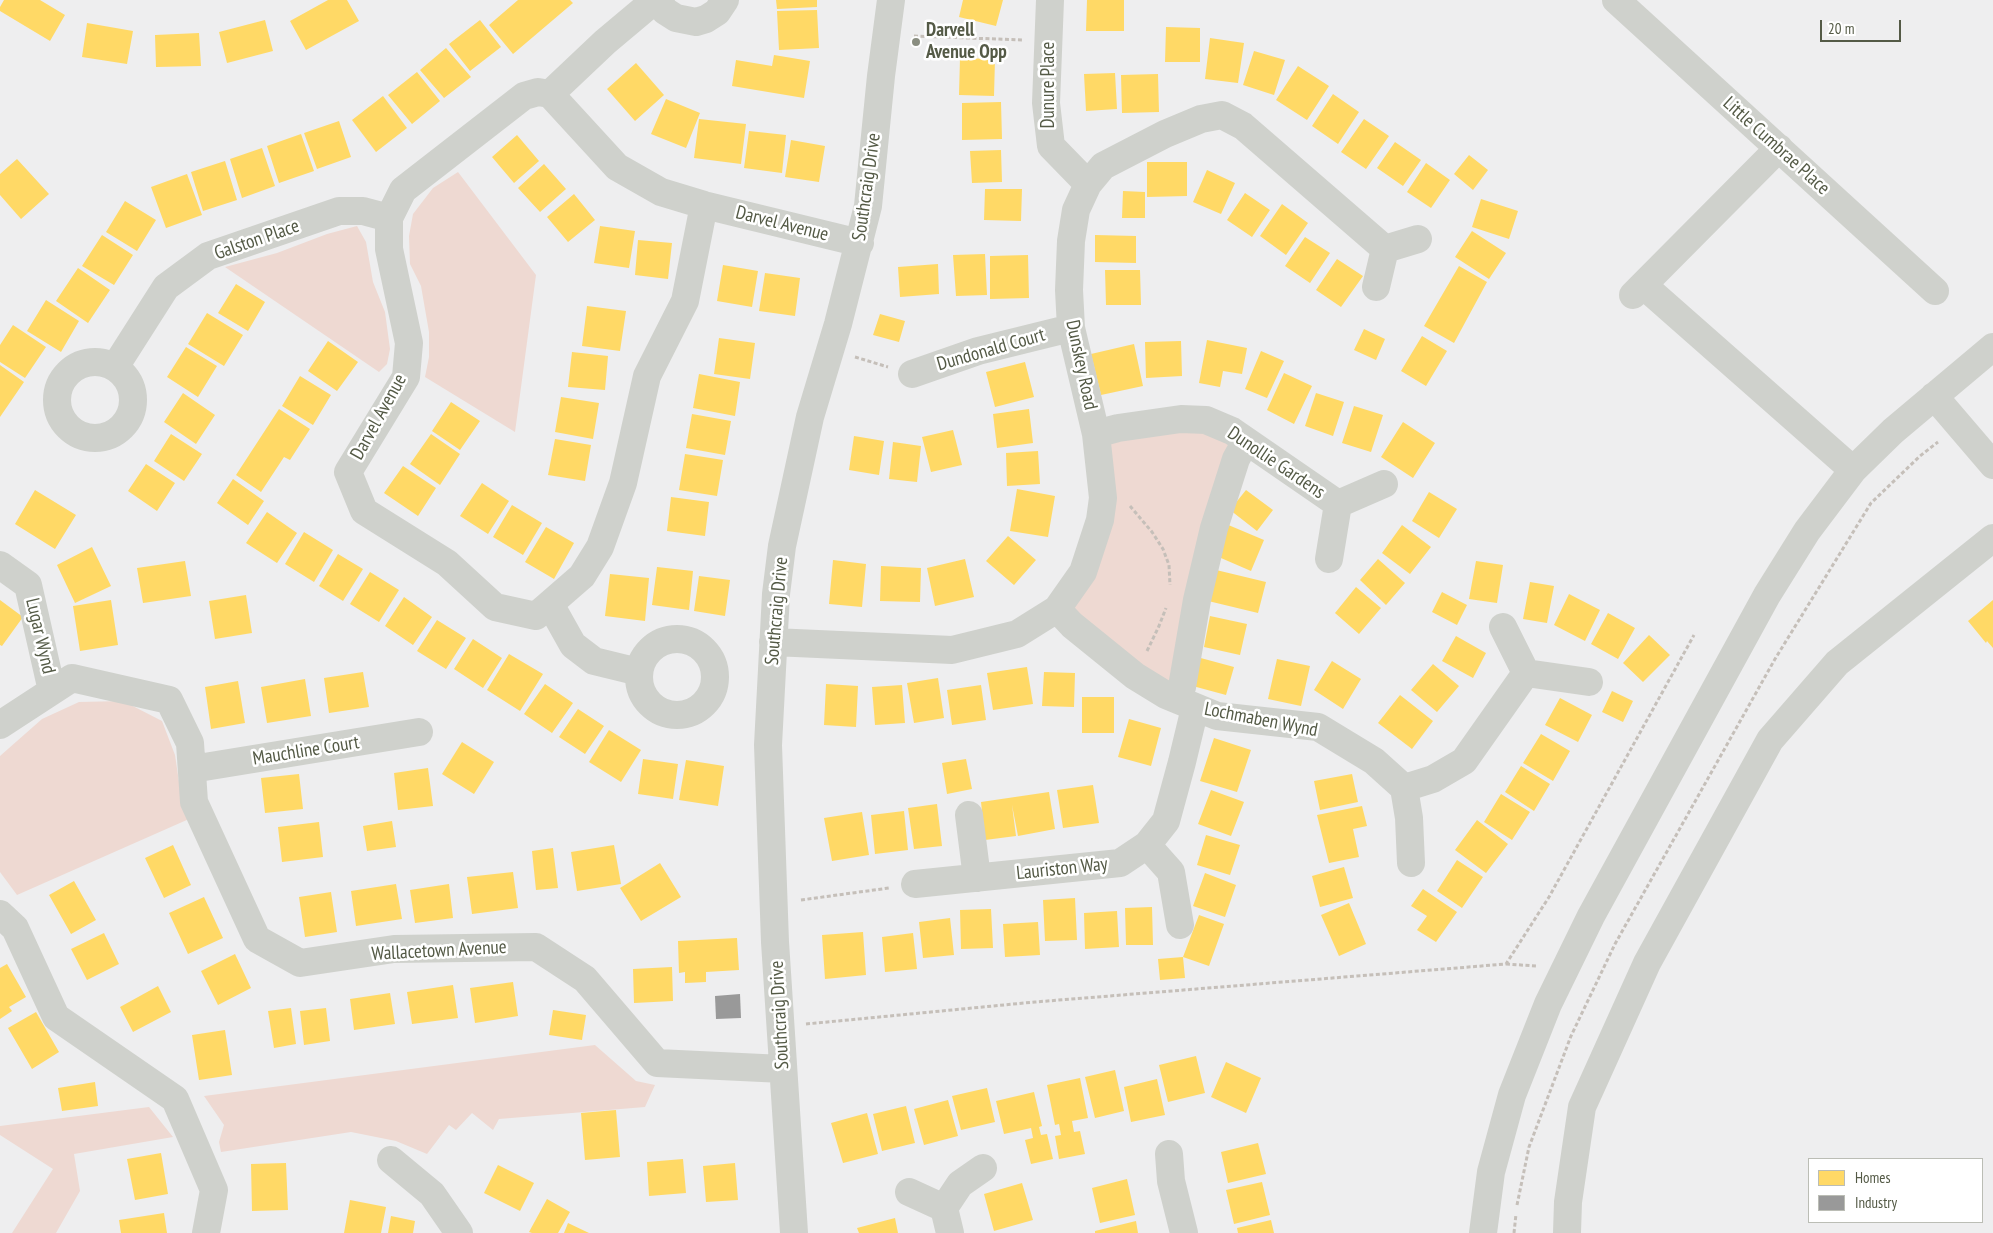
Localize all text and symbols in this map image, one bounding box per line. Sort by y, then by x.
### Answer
scale bar [1823,10,1904,42]
text: 20 m [1828,19,1854,38]
place label: Darvell Avenue Opp [926,20,1007,64]
marker: Darvell Avenue Opp [910,36,922,48]
street label: Dunure Place [1038,42,1060,128]
street label: Little Cumbrae Place [1718,92,1834,200]
street label: Southcraig Drive [848,132,886,242]
street label: Darvel Avenue [733,202,831,246]
street label: Galston Place [212,215,302,265]
street label: Dunskey Road [1060,318,1102,412]
street label: Dundonald Court [934,324,1048,376]
street label: Darvel Avenue [346,370,412,464]
street label: Dunollie Gardens [1223,422,1329,504]
street label: Southcraig Drive [761,556,793,666]
street label: Lugar Wynd [20,596,60,676]
street label: Lochmaben Wynd [1202,698,1320,742]
street label: Mauchline Court [251,731,361,771]
street label: Lauriston Way [1015,853,1109,885]
street label: Wallacetown Avenue [371,936,507,966]
street label: Southcraig Drive [766,960,794,1070]
legend [1808,1158,1983,1223]
text: Homes [1855,1168,1891,1187]
text: Industry [1855,1193,1897,1212]

